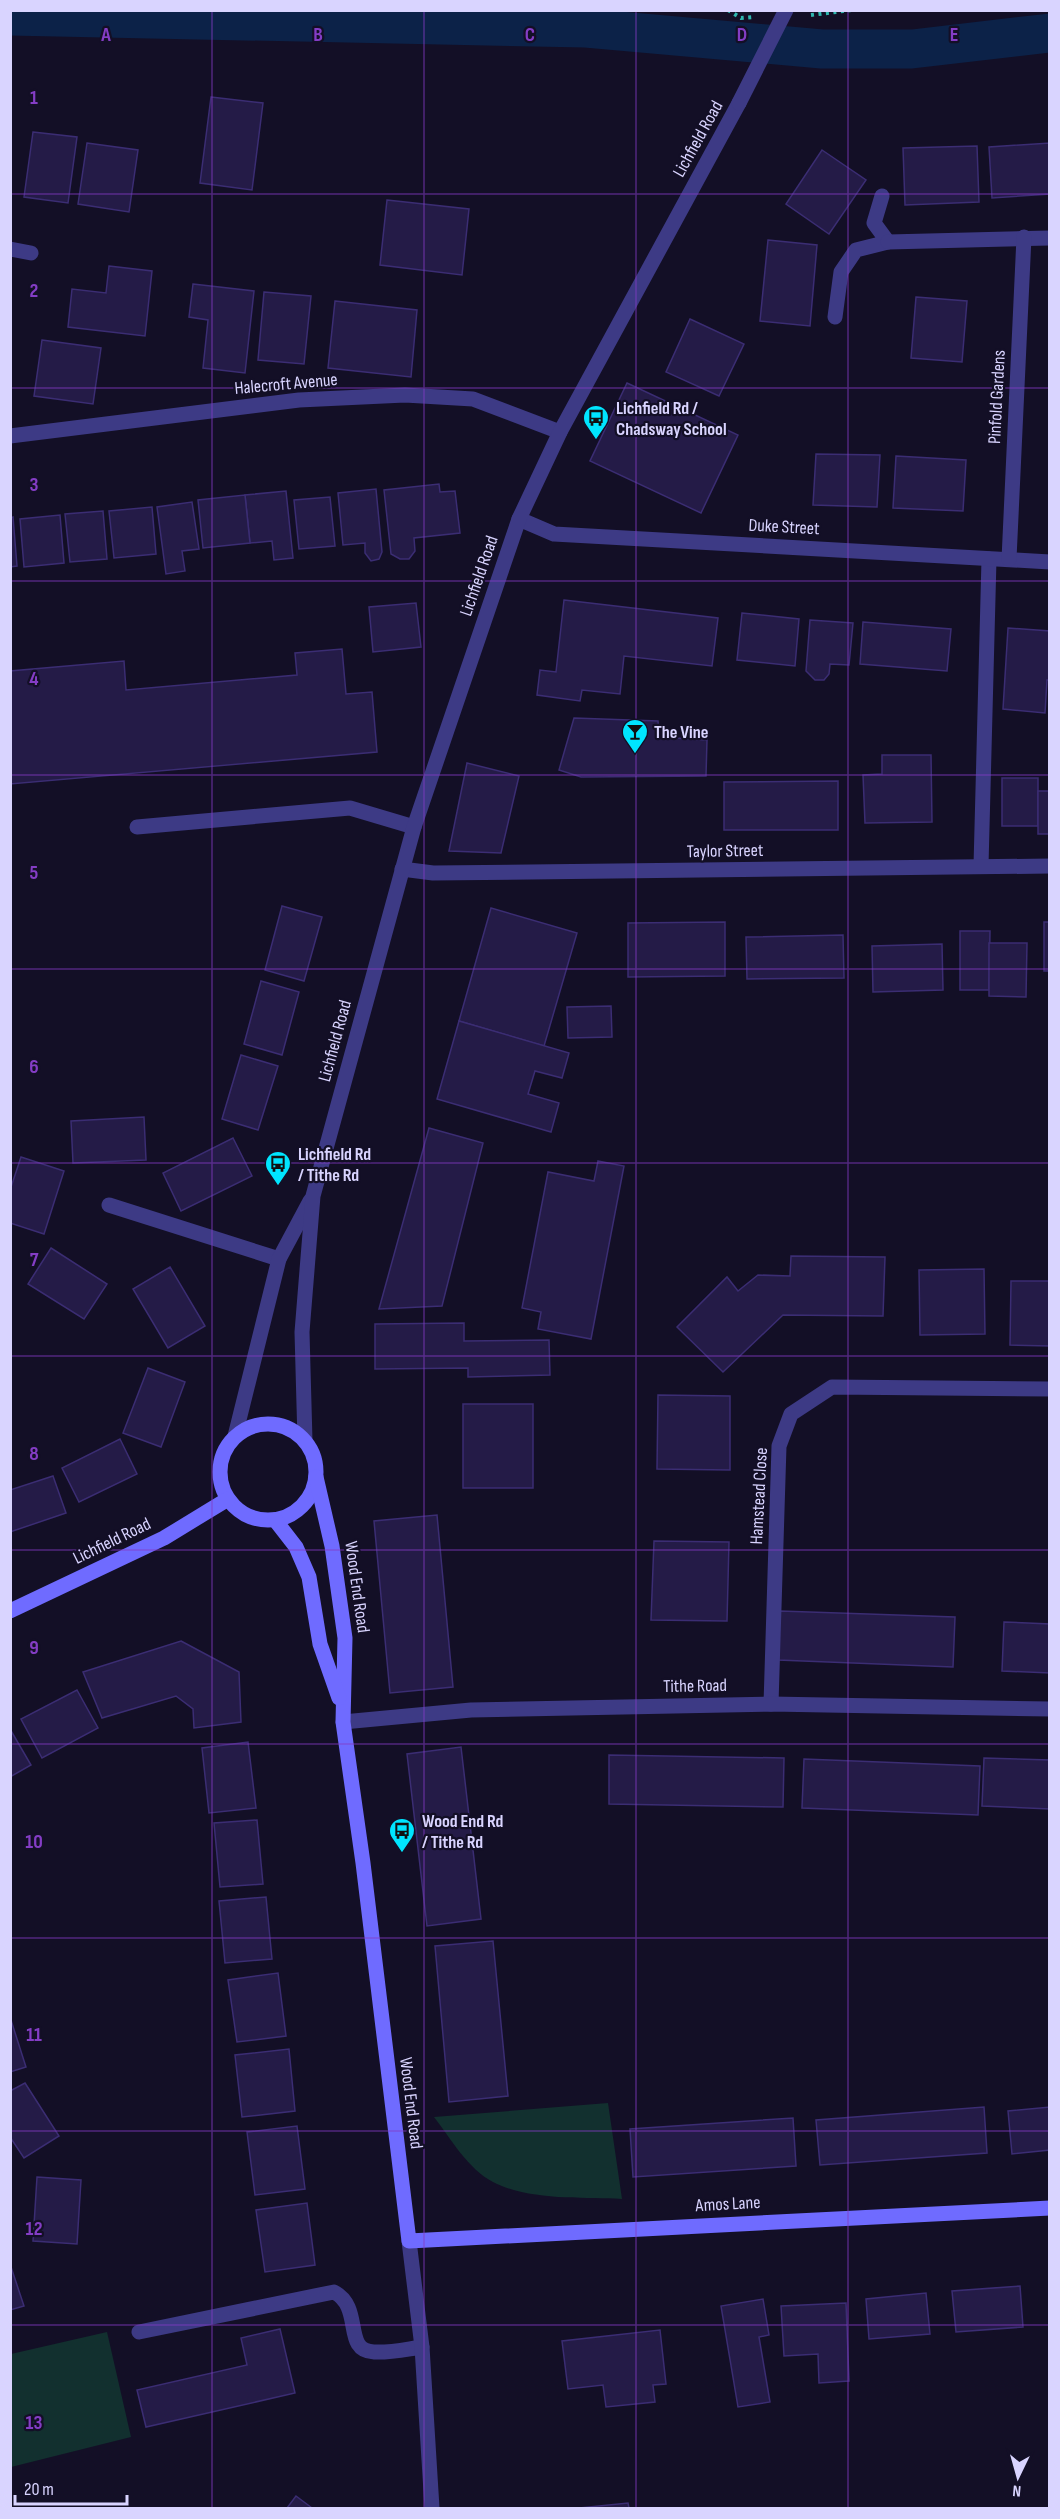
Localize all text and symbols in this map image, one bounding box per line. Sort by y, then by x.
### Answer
text: A [100,23,111,47]
text: B [313,23,323,47]
text: C [525,23,535,47]
text: D [737,23,747,47]
text: E [950,23,958,47]
text: 1 [30,86,38,110]
street label: Lichfield Road [669,97,727,181]
text: 2 [30,279,38,303]
street label: Pinfold Gardens [984,349,1010,445]
street label: Halecroft Avenue [233,369,339,399]
place label: Lichfield Rd / Chadsway School [616,398,727,440]
bus stop icon: Lichfield Rd / Chadsway School [581,403,611,441]
text: 3 [30,473,39,497]
street label: Duke Street [748,515,821,539]
street label: Lichfield Road [455,533,503,619]
text: 4 [29,667,39,691]
bar icon: The Vine [620,717,650,755]
place label: The Vine [654,722,708,743]
street label: Taylor Street [686,840,764,862]
text: 5 [30,861,39,885]
street label: Lichfield Road [314,998,356,1084]
text: 6 [29,1055,39,1079]
place label: Lichfield Rd / Tithe Rd [298,1144,371,1186]
bus stop icon: Lichfield Rd / Tithe Rd [263,1149,293,1187]
text: 7 [30,1248,39,1272]
text: 8 [29,1442,39,1466]
street label: Hamstead Close [746,1447,772,1545]
street label: Lichfield Road [70,1513,154,1569]
street label: Wood End Road [340,1540,374,1634]
text: 9 [29,1636,39,1660]
street label: Tithe Road [663,1675,727,1697]
place label: Wood End Rd / Tithe Rd [422,1811,504,1853]
bus stop icon: Wood End Rd / Tithe Rd [387,1816,417,1854]
text: 10 [25,1830,43,1854]
text: 11 [26,2023,42,2047]
street label: Wood End Road [395,2056,427,2150]
street label: Amos Lane [694,2192,761,2216]
text: 12 [26,2217,42,2241]
text: 13 [26,2411,42,2435]
north arrow [988,2447,1048,2507]
scale bar [15,2468,128,2506]
text: 20 m [24,2479,54,2500]
text: N [1012,2481,1022,2500]

